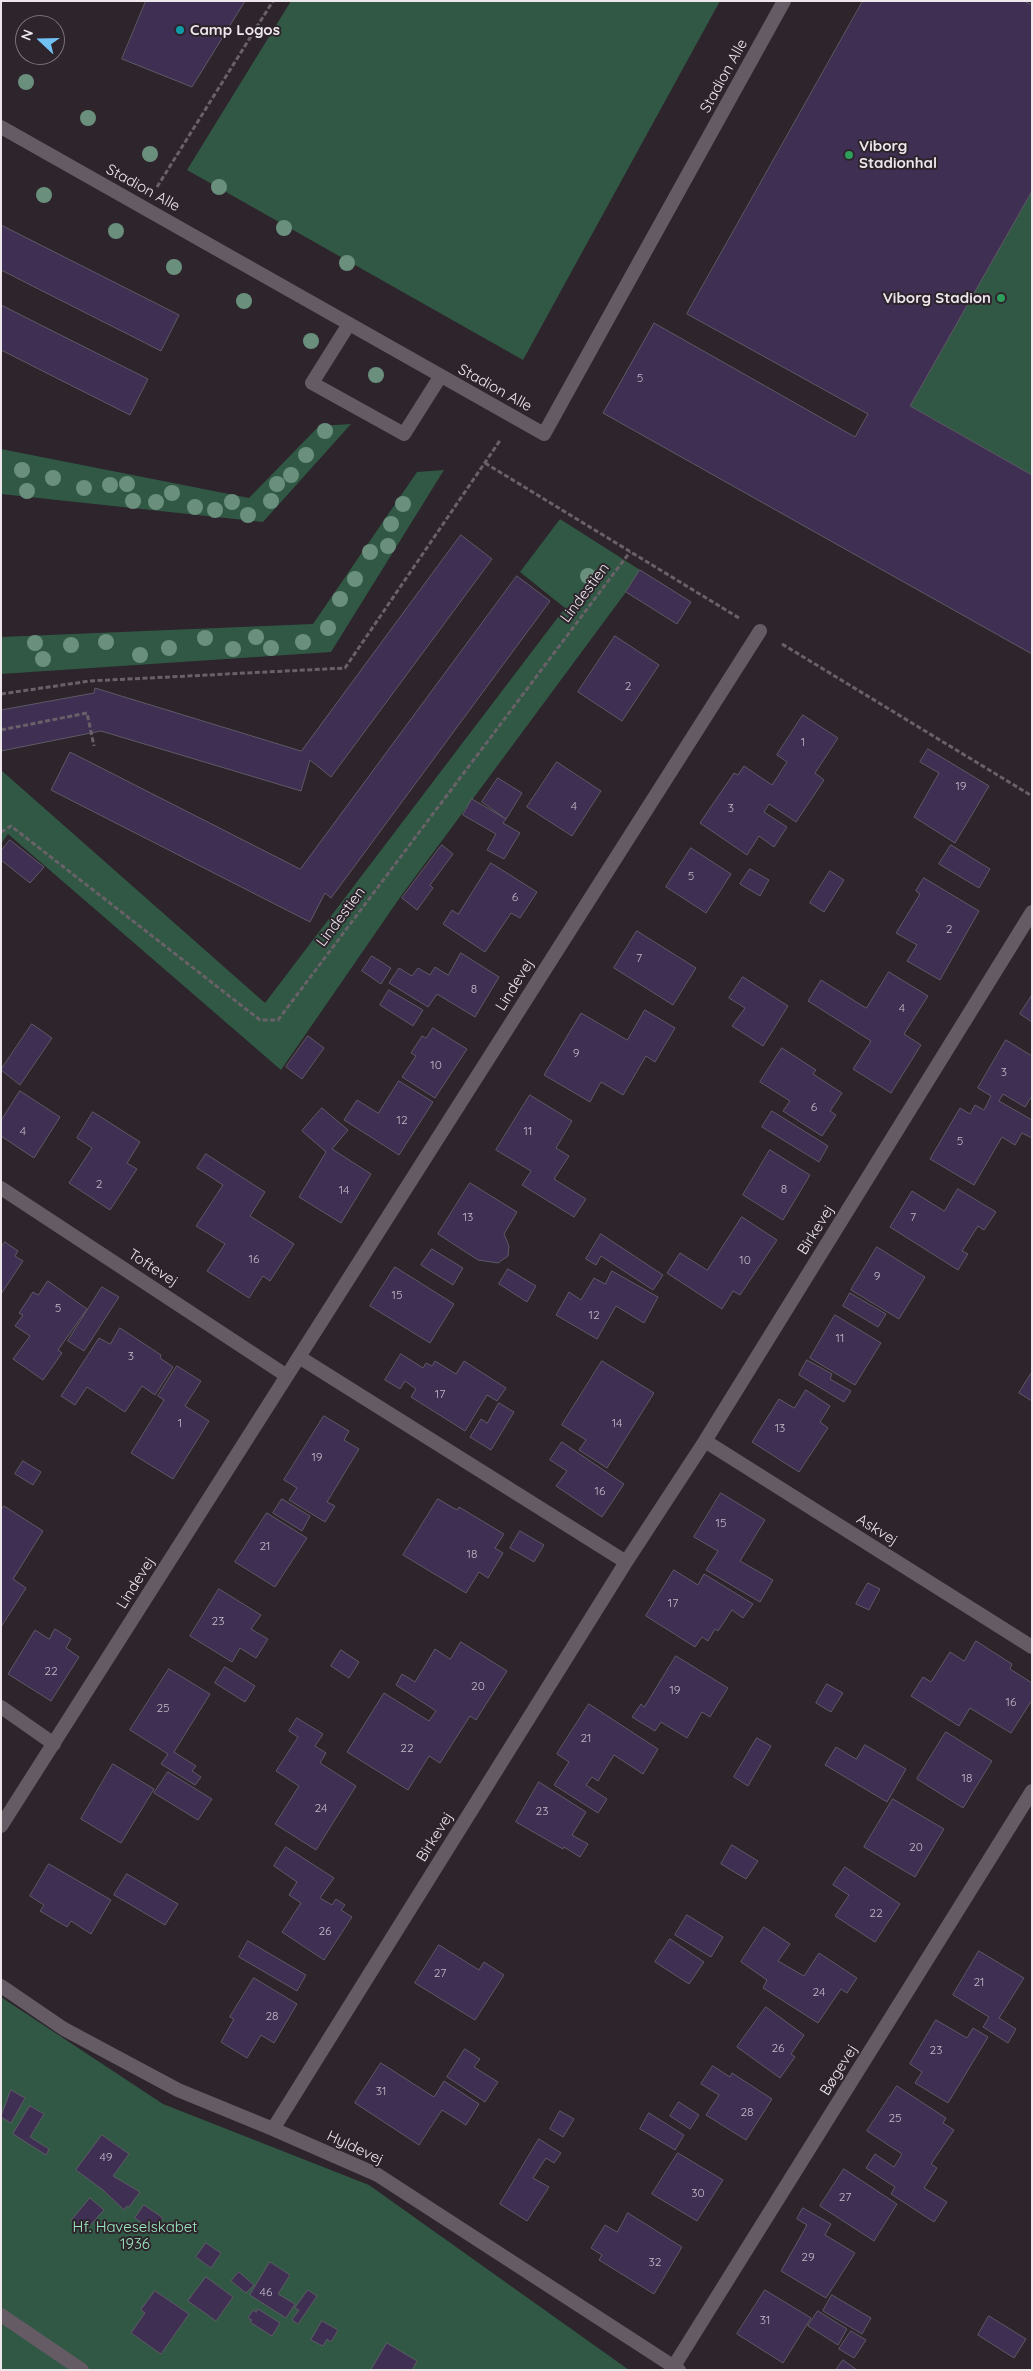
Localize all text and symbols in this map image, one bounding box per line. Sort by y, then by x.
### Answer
north arrow [15,15,65,65]
place label: Camp Logos [190,21,280,39]
marker: Camp Logos [174,24,186,36]
text: N [17,27,37,43]
street label: Stadion Alle [696,36,752,116]
place label: Viborg Stadionhal [859,137,937,172]
marker: Viborg Stadionhal [843,149,855,161]
street label: Stadion Alle [103,160,183,216]
place label: Viborg Stadion [883,289,991,307]
marker: Viborg Stadion [995,292,1007,304]
street label: Stadion Alle [455,360,535,416]
house number: 5 [637,371,643,385]
street label: Lindestien [557,560,613,626]
house number: 2 [625,679,631,693]
house number: 1 [801,735,805,749]
house number: 19 [955,779,967,793]
house number: 4 [571,799,577,813]
house number: 3 [728,801,734,815]
house number: 5 [688,869,694,883]
street label: Lindestien [313,884,369,950]
house number: 6 [512,890,518,904]
house number: 2 [946,922,952,936]
house number: 7 [636,951,642,965]
street label: Lindevej [492,956,538,1014]
house number: 8 [471,982,477,996]
house number: 4 [899,1001,905,1015]
house number: 9 [573,1046,579,1060]
house number: 10 [430,1058,442,1072]
house number: 3 [1001,1065,1007,1079]
house number: 6 [811,1100,817,1114]
house number: 12 [396,1113,408,1127]
house number: 4 [20,1124,26,1138]
house number: 11 [524,1124,532,1138]
house number: 5 [957,1134,963,1148]
house number: 2 [96,1177,102,1191]
house number: 8 [781,1182,787,1196]
house number: 14 [339,1183,349,1197]
street label: Birkevej [794,1202,838,1258]
house number: 13 [463,1210,473,1224]
house number: 7 [910,1210,916,1224]
street label: Toftevej [125,1245,181,1291]
house number: 16 [249,1252,259,1266]
house number: 10 [739,1253,751,1267]
house number: 9 [874,1269,880,1283]
house number: 15 [392,1288,402,1302]
house number: 5 [55,1301,61,1315]
house number: 12 [588,1308,600,1322]
house number: 11 [836,1331,844,1345]
house number: 3 [128,1349,134,1363]
house number: 17 [435,1387,445,1401]
house number: 1 [178,1416,182,1430]
house number: 14 [612,1416,622,1430]
house number: 13 [775,1421,785,1435]
house number: 19 [311,1450,323,1464]
house number: 16 [595,1484,605,1498]
street label: Askvej [853,1510,901,1550]
house number: 15 [716,1516,726,1530]
house number: 21 [259,1539,271,1553]
house number: 18 [467,1547,477,1561]
street label: Lindevej [113,1554,159,1612]
house number: 17 [668,1596,678,1610]
house number: 23 [212,1614,224,1628]
house number: 22 [44,1664,58,1678]
house number: 20 [471,1679,485,1693]
house number: 19 [669,1683,681,1697]
house number: 16 [1006,1695,1016,1709]
house number: 25 [156,1701,170,1715]
house number: 21 [580,1731,592,1745]
house number: 22 [400,1741,414,1755]
house number: 18 [962,1771,972,1785]
house number: 24 [315,1801,327,1815]
house number: 23 [536,1804,548,1818]
street label: Birkevej [413,1809,457,1865]
house number: 20 [909,1840,923,1854]
house number: 22 [869,1906,883,1920]
house number: 26 [318,1924,332,1938]
house number: 27 [434,1966,446,1980]
house number: 21 [973,1975,985,1989]
house number: 24 [813,1985,825,1999]
house number: 28 [265,2009,279,2023]
house number: 26 [771,2041,785,2055]
street label: Bøgevej [816,2041,862,2099]
house number: 23 [930,2043,942,2057]
house number: 31 [376,2084,386,2098]
house number: 28 [740,2105,754,2119]
house number: 25 [888,2111,902,2125]
street label: Hyldevej [324,2127,386,2169]
house number: 49 [100,2150,112,2164]
house number: 30 [691,2186,705,2200]
house number: 27 [839,2190,851,2204]
park label: Hf. Haveselskabet 1936 [73,2218,197,2253]
house number: 29 [801,2250,815,2264]
house number: 32 [649,2255,661,2269]
house number: 46 [260,2285,272,2299]
house number: 31 [760,2313,770,2327]

